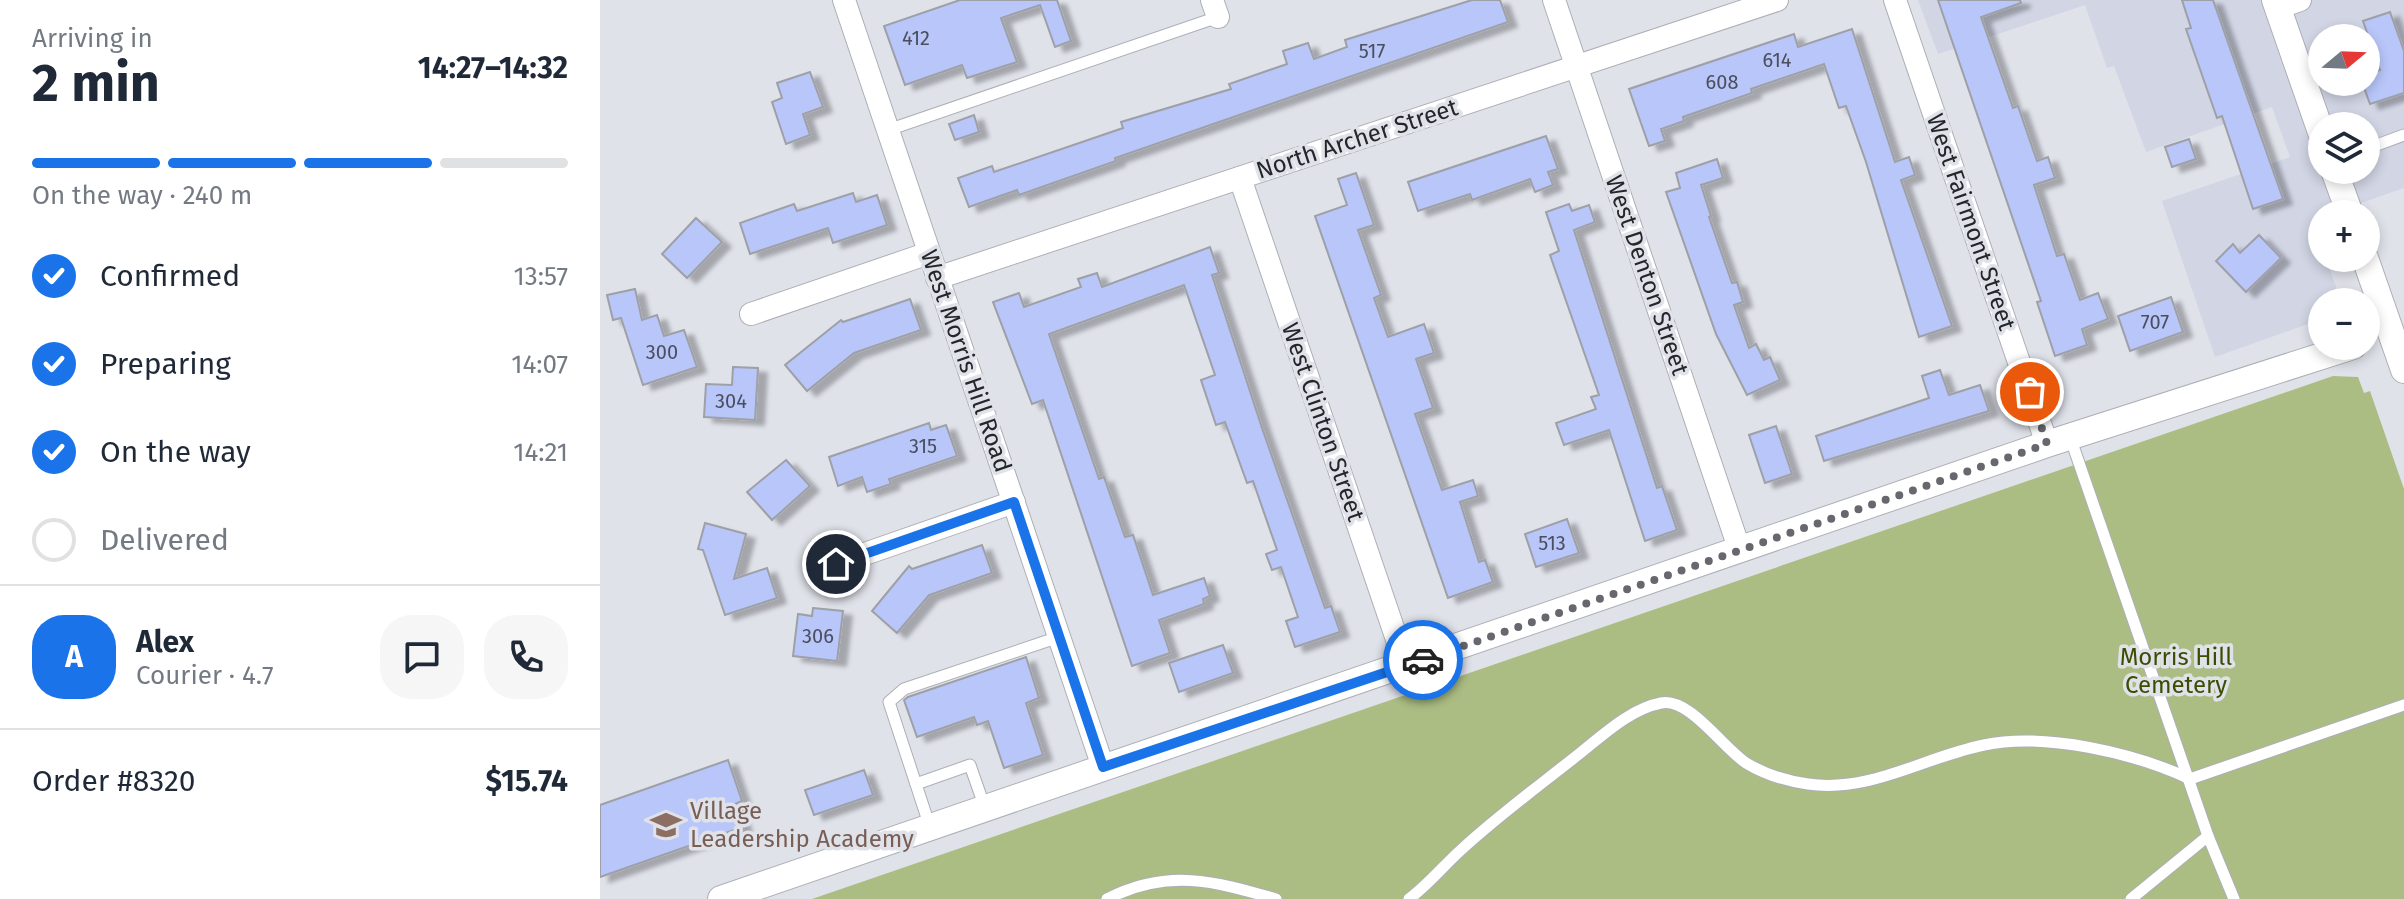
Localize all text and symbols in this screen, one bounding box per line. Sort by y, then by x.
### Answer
text: Arriving in [32,23,153,54]
north arrow [2308,24,2380,96]
map controls [2308,24,2380,360]
house number: 412 [902,26,930,50]
house number: 517 [1359,39,1385,63]
house number: 614 [1763,48,1792,72]
text: 14:27–14:32 [418,50,568,86]
text: 2 min [32,52,160,115]
house number: 608 [1706,70,1738,94]
street label: North Archer Street [1253,93,1462,185]
street label: West Fairmont Street [1921,110,2021,334]
button: layers [2308,112,2380,184]
street label: West Denton Street [1600,171,1694,379]
text: On the way · 240 m [32,180,252,211]
button: + [2308,200,2380,272]
street label: West Morris Hill Road [915,246,1017,476]
icon: check [32,254,76,298]
text: Confirmed [100,258,240,294]
text: 13:57 [513,261,568,292]
button: − [2308,288,2380,360]
house number: 707 [2141,310,2169,334]
street label: West Clinton Street [1276,319,1370,525]
house number: 300 [646,340,678,364]
icon: check [32,342,76,386]
text: Preparing [100,346,231,382]
text: 14:07 [511,349,568,380]
pin [1996,358,2064,426]
icon: bag [2008,370,2052,414]
house number: 304 [715,389,747,413]
icon: check [32,430,76,474]
text: On the way [100,434,251,470]
house number: 315 [909,434,937,458]
text: 14:21 [513,437,568,468]
text: Delivered [100,522,229,558]
pin [802,530,870,598]
house number: 513 [1538,531,1566,555]
icon: home [814,542,858,586]
button: chat [380,615,464,699]
button: phone [484,615,568,699]
courier [1383,620,1463,700]
text: Alex [136,624,194,660]
house number: 306 [802,624,834,648]
icon: car [1401,638,1445,682]
text: A [65,639,83,675]
park label: Morris Hill Cemetery [2120,643,2232,699]
text: Courier · 4.7 [136,660,274,691]
text: Order #8320 [32,763,196,799]
text: $15.74 [486,763,568,799]
place label: Village Leadership Academy [690,797,914,853]
school or university icon: Village Leadership Academy [649,808,683,842]

